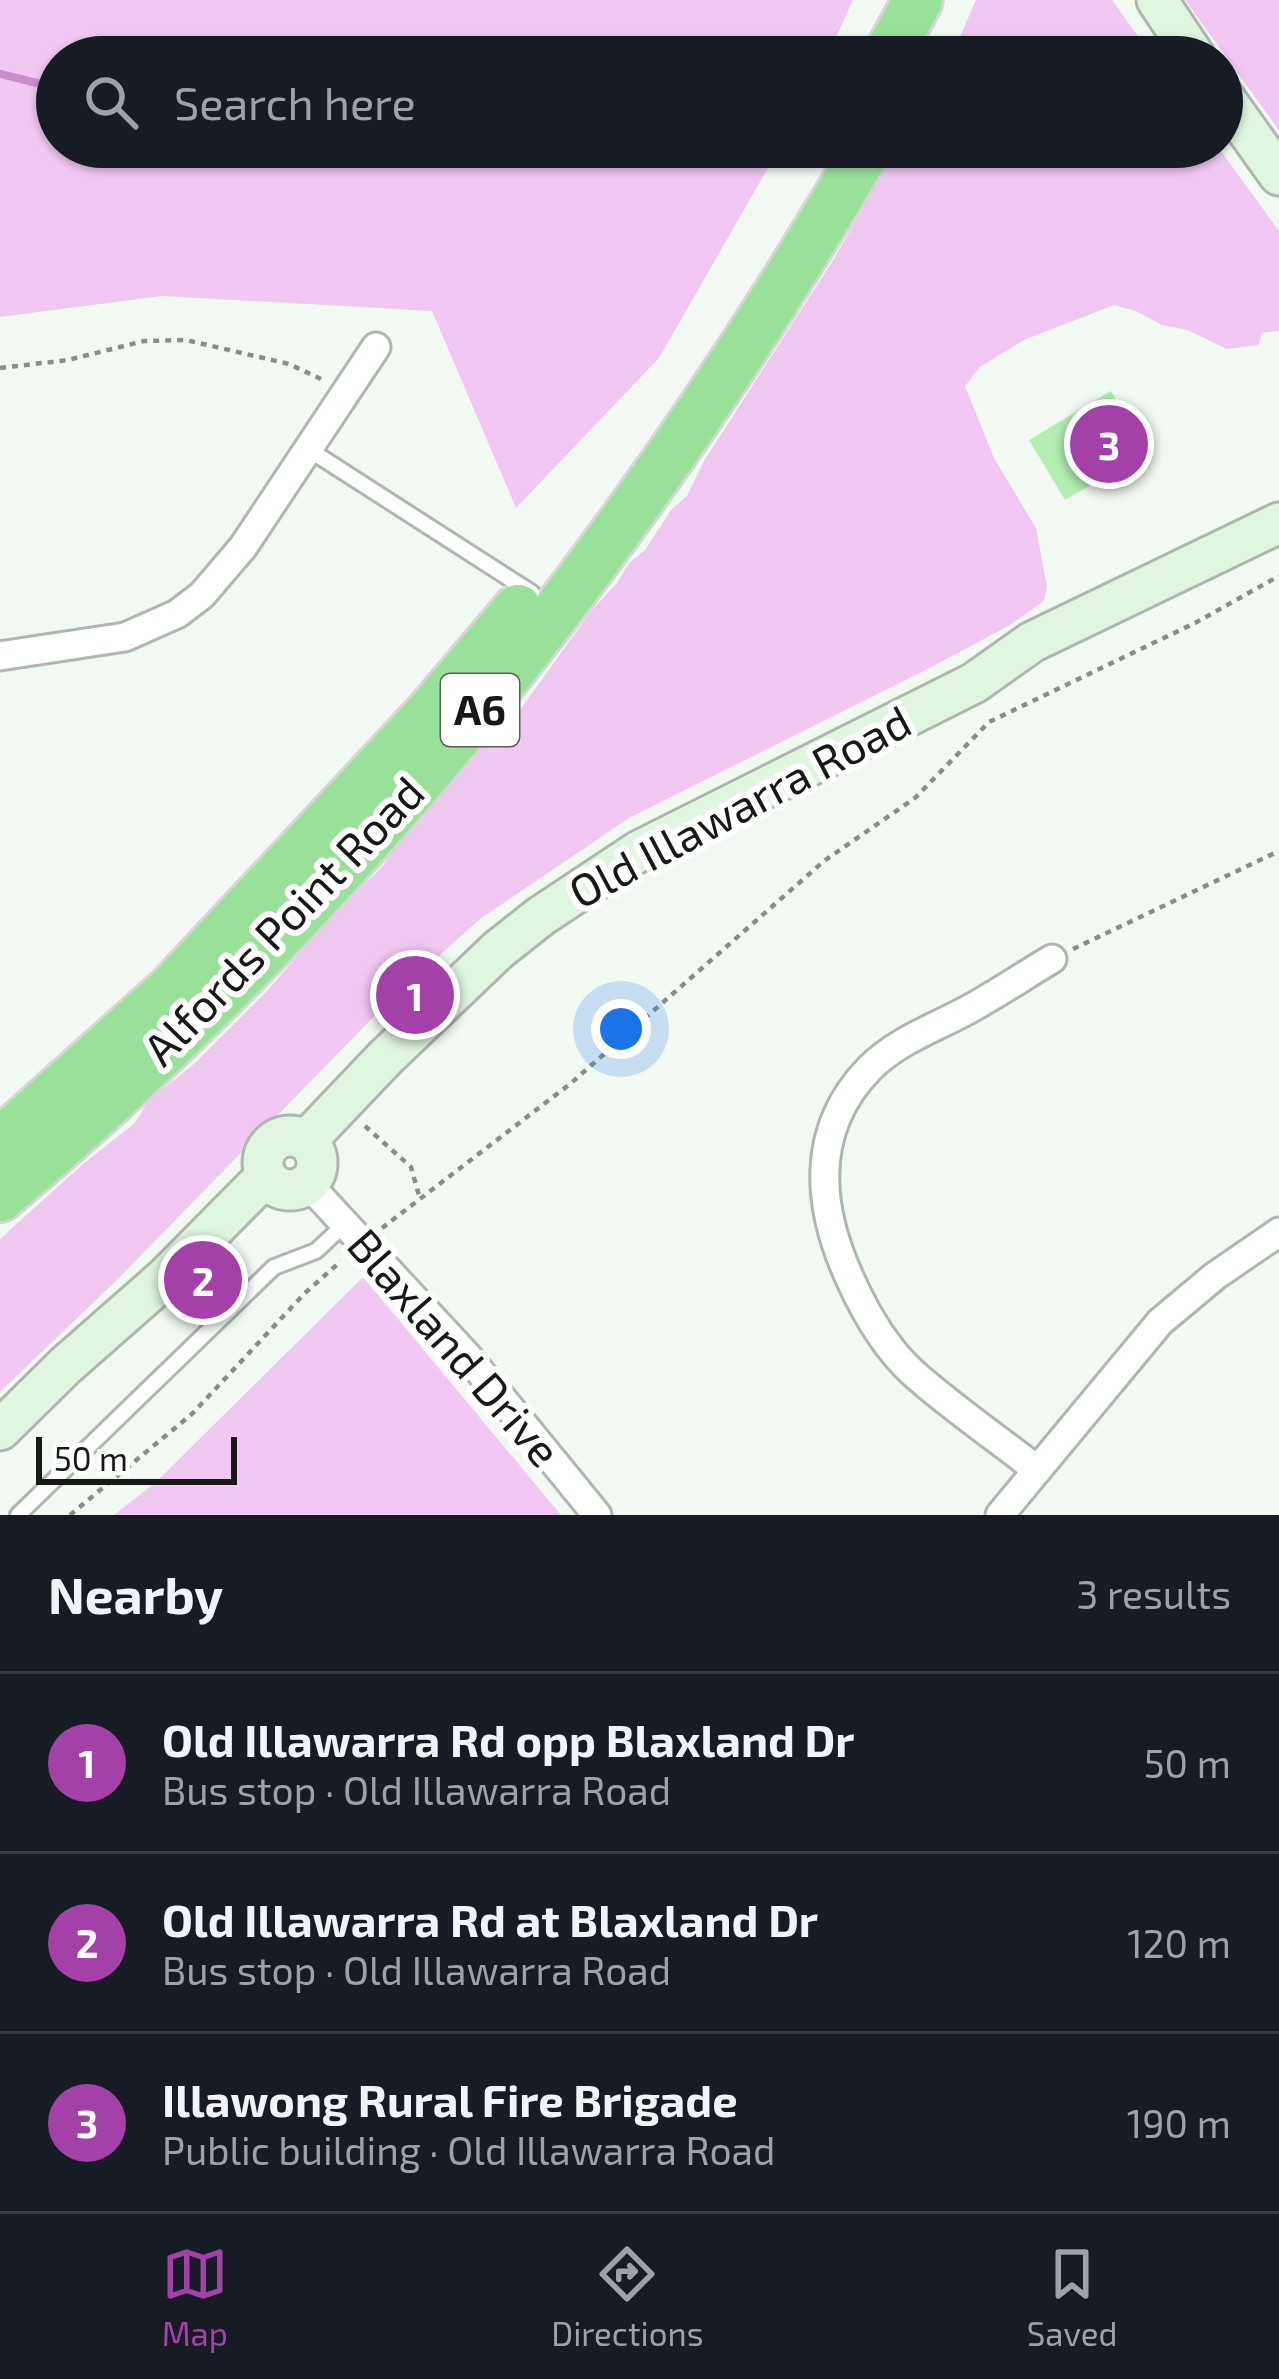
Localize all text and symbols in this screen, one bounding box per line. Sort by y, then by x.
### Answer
search box [36,36,1243,168]
icon: search [78,69,144,135]
text: Search here [174,75,416,129]
pin: 3 [1070,399,1148,489]
road number: A6 [441,674,519,746]
street label: Old Illawarra Road [559,693,919,918]
street label: Alfords Point Road [131,764,434,1075]
pin: 1 [376,950,454,1040]
your location [591,999,651,1059]
street label: Blaxland Drive [338,1217,573,1476]
pin: 2 [164,1235,242,1325]
scale bar [36,1431,237,1484]
text: 50 m [54,1438,128,1478]
text: Nearby [48,1563,223,1624]
text: 3 results [1077,1570,1231,1617]
text: Old Illawarra Rd opp Blaxland Dr [162,1712,855,1766]
text: 1 [79,1739,95,1786]
text: 50 m [1144,1739,1231,1786]
text: Bus stop · Old Illawarra Road [162,1766,671,1813]
text: Old Illawarra Rd at Blaxland Dr [162,1892,818,1946]
text: 2 [76,1919,98,1966]
text: 120 m [1127,1919,1231,1966]
text: Bus stop · Old Illawarra Road [162,1946,671,1993]
text: Illawong Rural Fire Brigade [162,2072,738,2126]
text: 3 [76,2099,98,2146]
text: 190 m [1127,2099,1231,2146]
text: Public building · Old Illawarra Road [162,2126,775,2173]
tab: Map [162,2241,228,2353]
tab: Directions [551,2241,703,2353]
tab: Saved [1027,2241,1117,2353]

